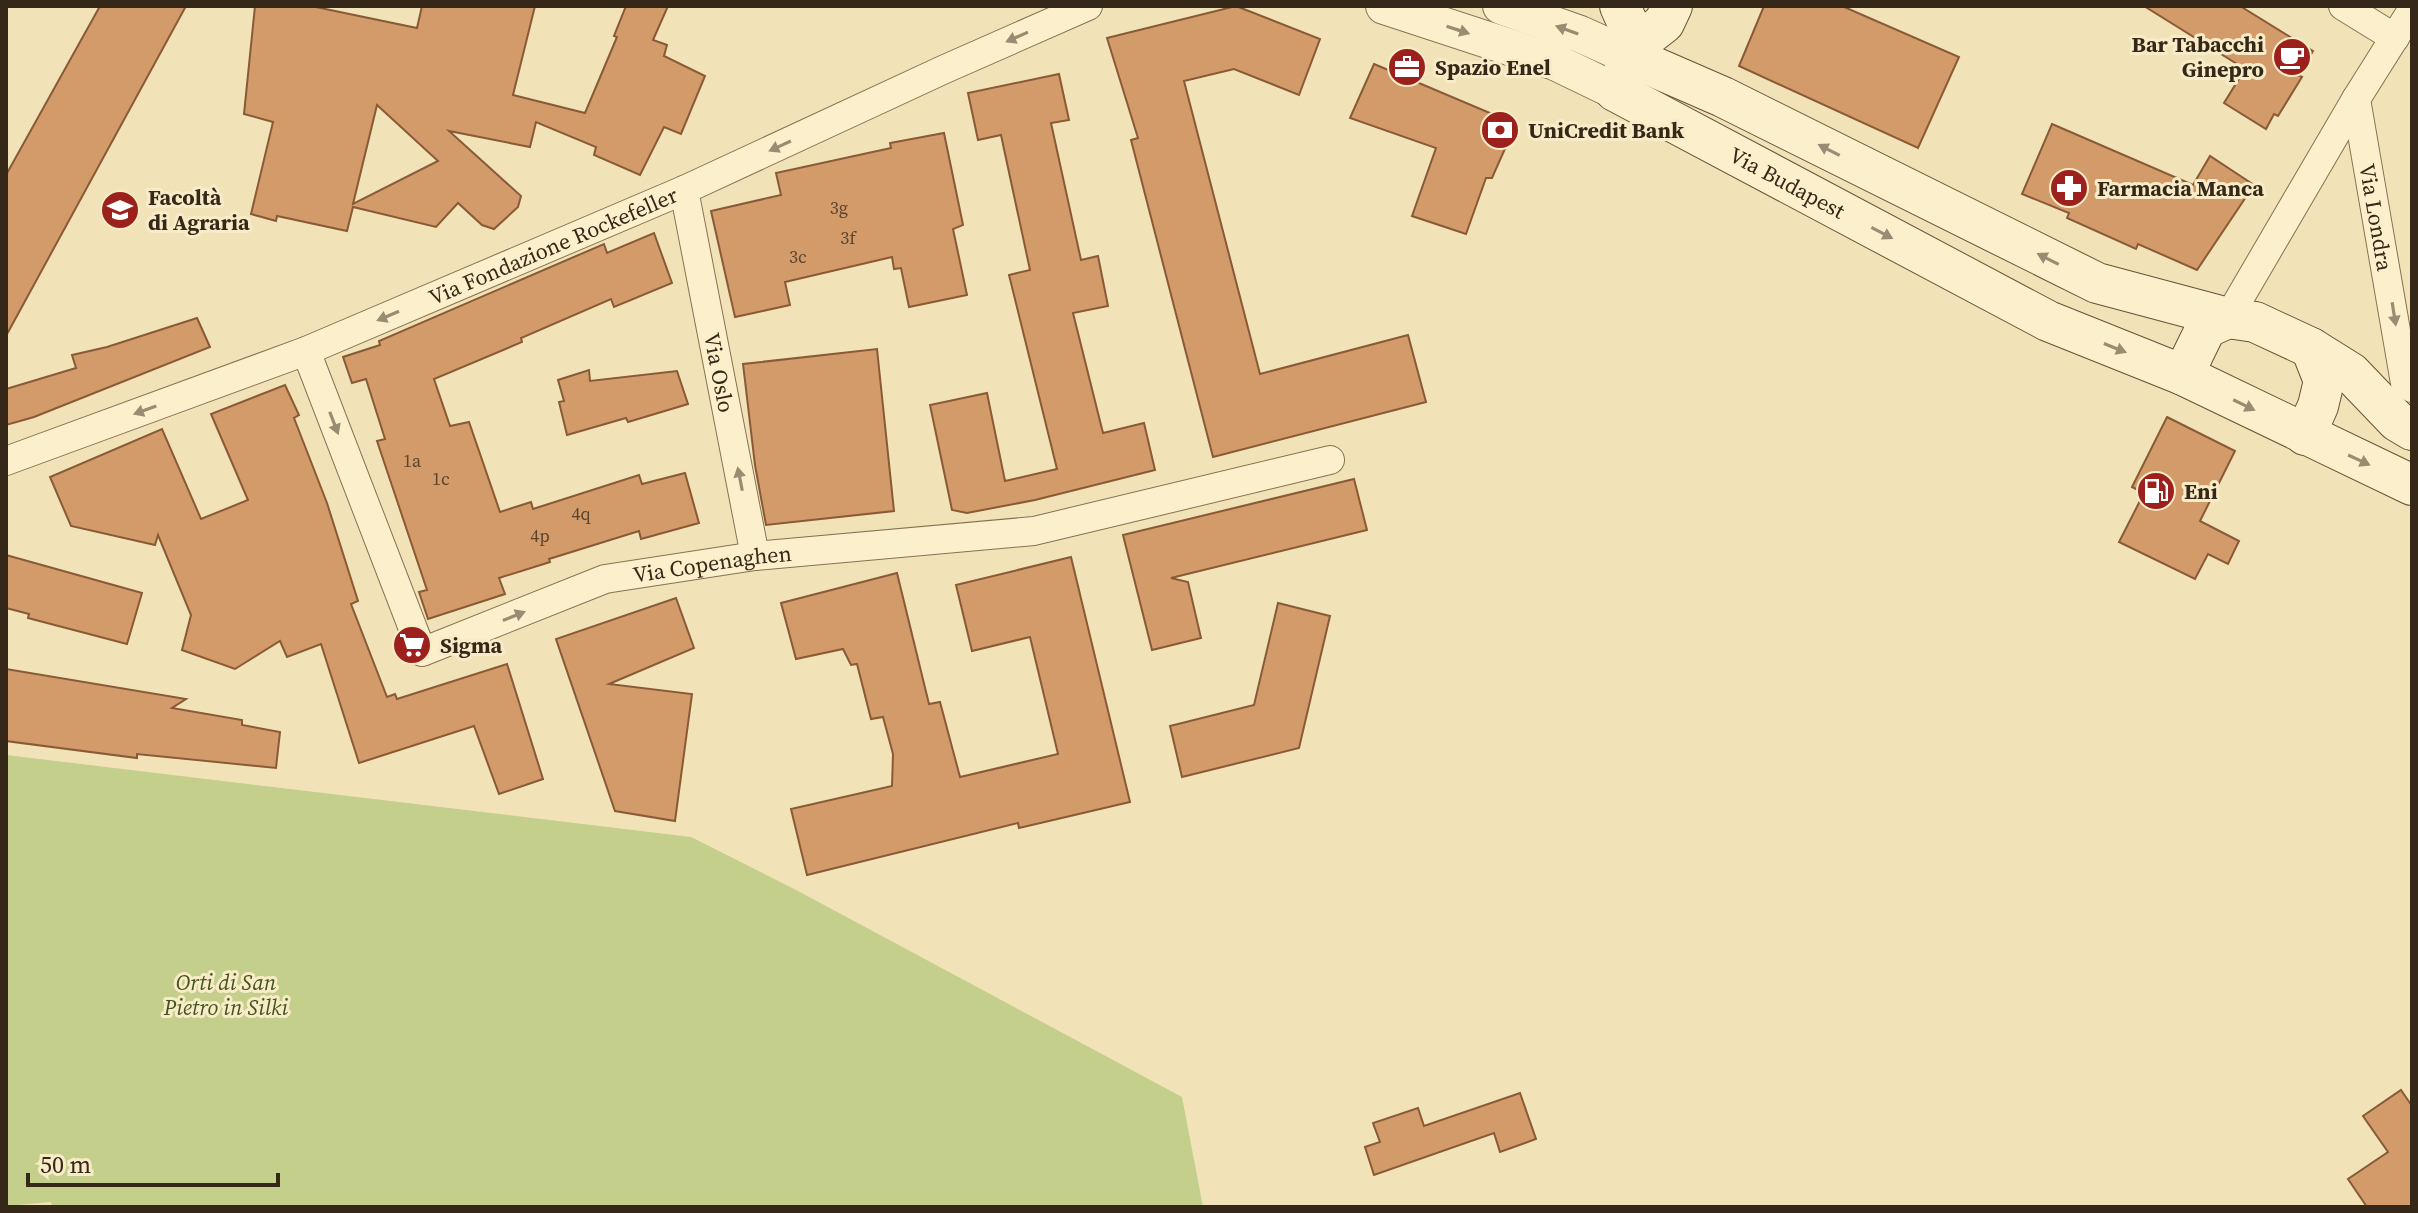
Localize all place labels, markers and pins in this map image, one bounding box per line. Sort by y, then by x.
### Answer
place label: Bar Tabacchi Ginepro [2132,29,2264,84]
cafe icon: Bar Tabacchi Ginepro [2271,36,2313,78]
office icon: Spazio Enel [1386,46,1428,88]
place label: Spazio Enel [1435,52,1551,82]
bank icon: UniCredit Bank [1479,109,1521,151]
place label: UniCredit Bank [1528,115,1685,145]
pharmacy icon: Farmacia Manca [2048,167,2090,209]
place label: Farmacia Manca [2097,173,2264,203]
place label: Facoltà di Agraria [148,182,250,237]
school or university icon: Facoltà di Agraria [99,189,141,231]
fuel station icon: Eni [2135,470,2177,512]
place label: Eni [2184,476,2218,506]
supermarket icon: Sigma [391,624,433,666]
place label: Sigma [440,630,503,660]

